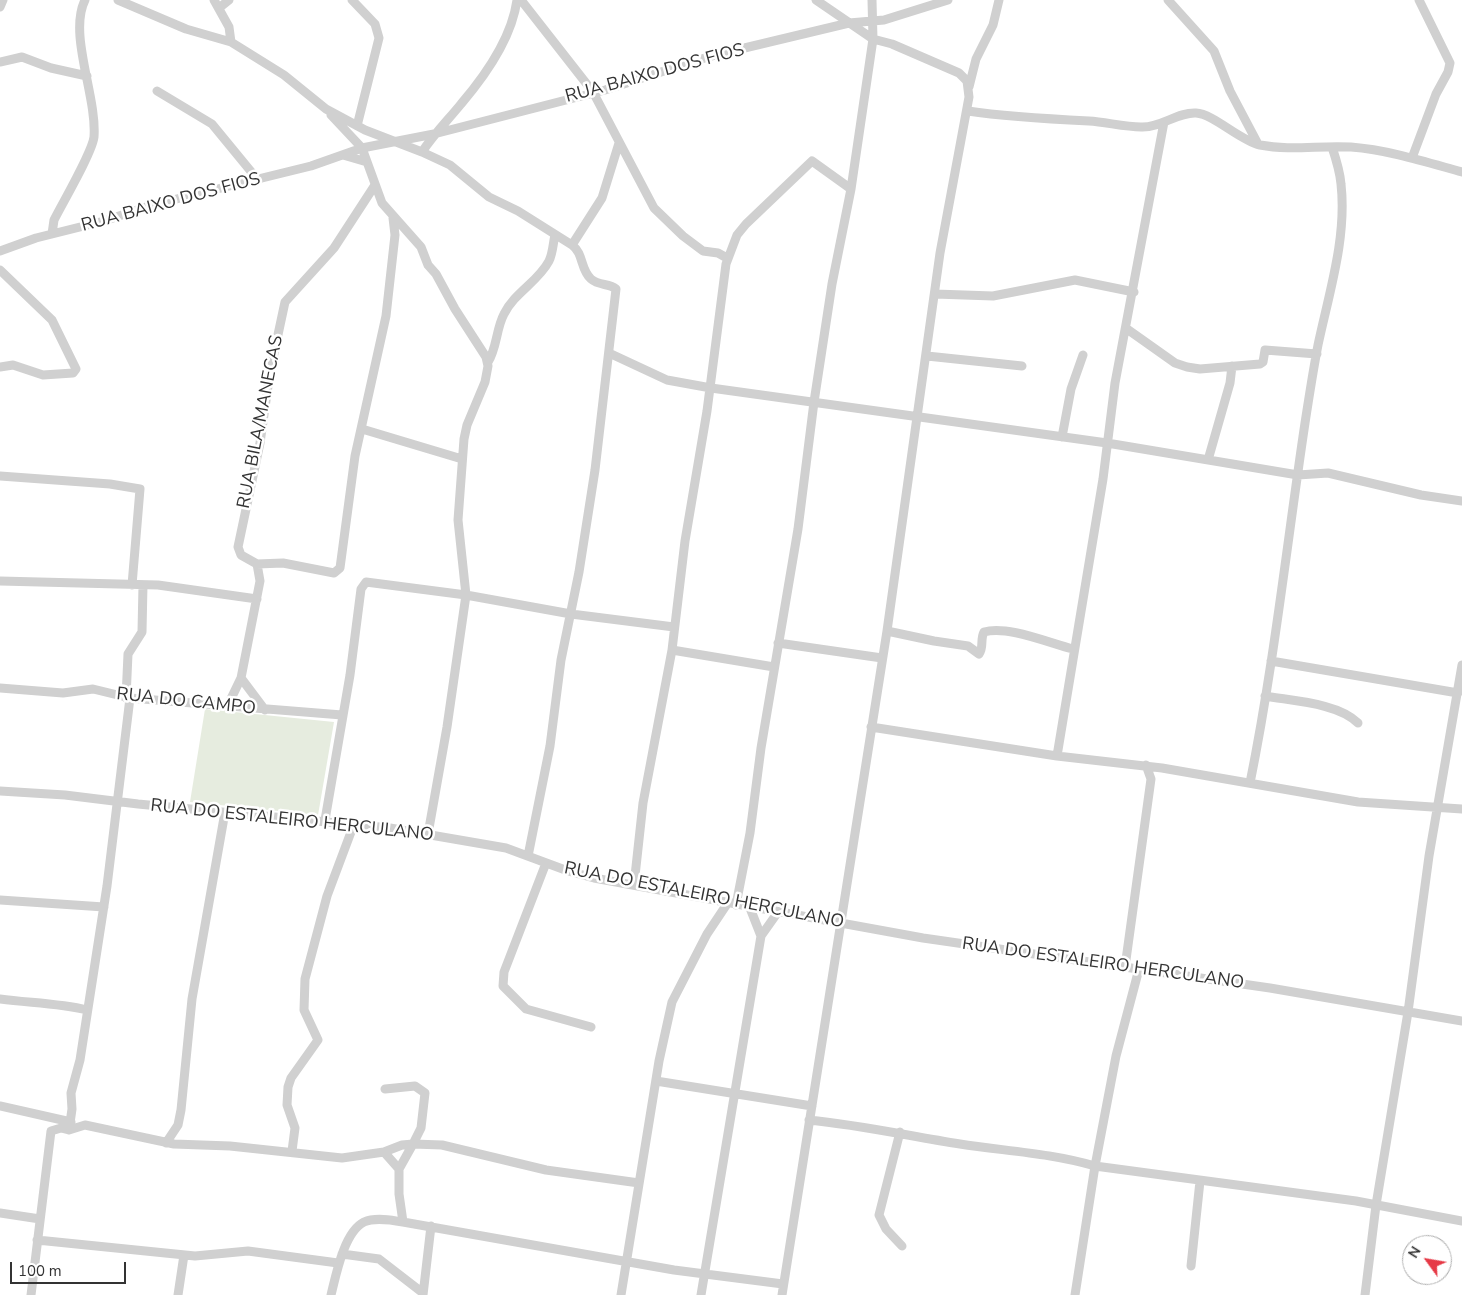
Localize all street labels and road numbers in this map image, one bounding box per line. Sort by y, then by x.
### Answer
street label: RUA BAIXO DOS FIOS [563,40,747,108]
street label: RUA BAIXO DOS FIOS [79,169,263,237]
street label: RUA BILA/MANECAS [234,334,288,510]
street label: RUA DO CAMPO [115,684,257,720]
street label: RUA DO ESTALEIRO HERCULANO [149,795,435,847]
street label: RUA DO ESTALEIRO HERCULANO [562,858,846,934]
street label: RUA DO ESTALEIRO HERCULANO [961,934,1245,994]

